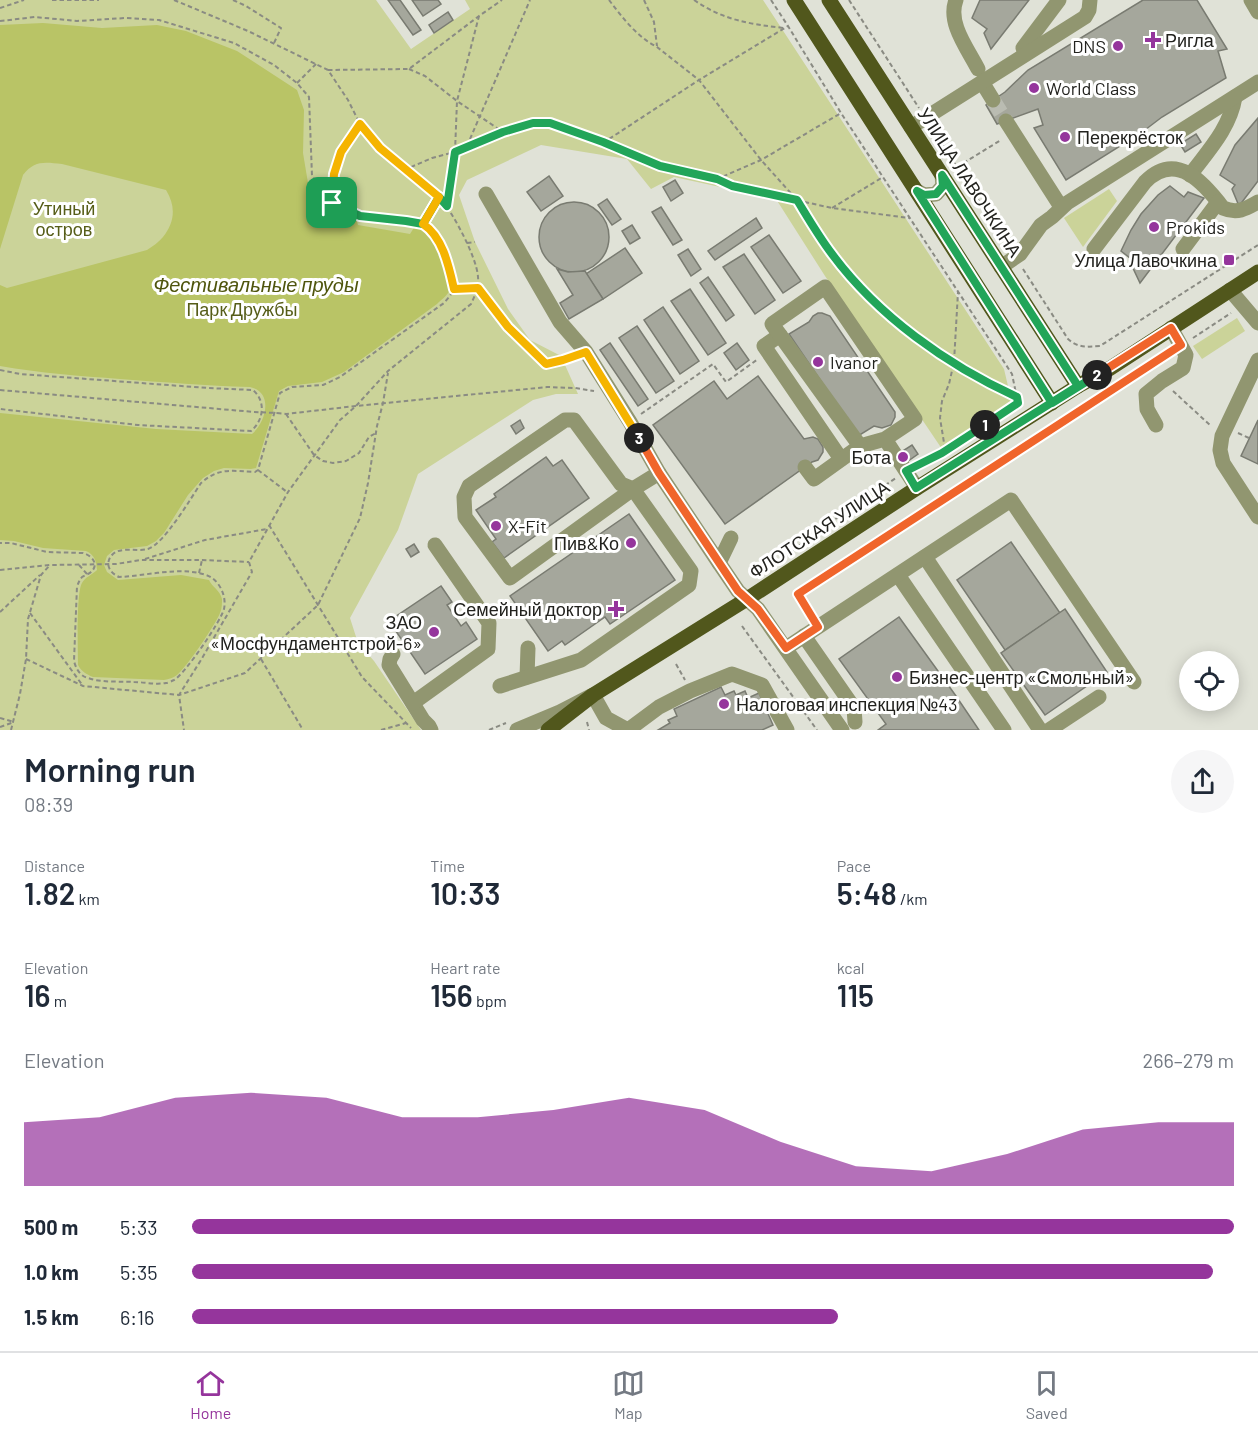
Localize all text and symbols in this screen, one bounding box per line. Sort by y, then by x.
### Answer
place label: Ригла [1165,29,1215,51]
marker: Ригла [1146,33,1160,47]
place label: DNS [1072,35,1106,57]
marker: DNS [1111,39,1125,53]
place label: World Class [1046,77,1136,99]
marker: World Class [1027,81,1041,95]
street label: УЛИЦА ЛАВОЧКИНА [913,103,1027,261]
place label: Перекрёсток [1077,126,1183,148]
marker: Перекрёсток [1058,130,1072,144]
pin [306,177,357,228]
icon: arrive [315,186,348,219]
park label: Утиный остров [33,197,95,240]
place label: Prokids [1166,216,1225,238]
marker: Prokids [1147,220,1161,234]
place label: Улица Лавочкина [1074,249,1218,271]
marker: Улица Лавочкина [1222,253,1236,267]
water label: Фестивальные пруды [153,272,359,296]
park label: Парк Дружбы [186,298,298,320]
place label: Ivanor [830,351,879,373]
marker: Ivanor [811,355,825,369]
pin: 2 [1082,360,1112,390]
text: 2 [1093,365,1101,384]
pin: 1 [970,410,1000,440]
text: 1 [982,415,988,434]
pin: 3 [624,423,654,453]
text: 3 [635,428,643,447]
place label: Бота [852,446,892,468]
marker: Бота [896,450,910,464]
street label: ФЛОТСКАЯ УЛИЦА [745,475,893,583]
place label: X-Fit [508,515,547,537]
marker: X-Fit [489,519,503,533]
place label: Пив&Ко [554,532,619,554]
marker: Пив&Ко [624,536,638,550]
place label: Семейный доктор [453,598,602,620]
marker: Семейный доктор [607,600,625,618]
place label: ЗАО «Мосфундаментстрой-6» [210,611,422,654]
marker: ЗАО «Мосфундаментстрой-6» [427,625,441,639]
map controls [1179,651,1239,711]
button: locate [1179,651,1239,711]
place label: Бизнес-центр «Смольный» [909,666,1134,688]
marker: Бизнес-центр «Смольный» [890,670,904,684]
place label: Налоговая инспекция №43 [736,693,957,715]
marker: Налоговая инспекция №43 [717,697,731,711]
text: Morning run [24,749,196,789]
button: share [1171,750,1234,813]
text: 08:39 [24,792,73,816]
text: Distance [24,856,85,875]
text: Time [430,856,465,875]
text: Pace [837,856,871,875]
text: 1.82 [24,875,75,911]
text: 10:33 [430,875,500,911]
text: 5:48 [837,875,897,911]
text: km [75,889,100,908]
text: /km [897,889,928,908]
text: Elevation [24,958,88,977]
text: Heart rate [430,958,501,977]
text: kcal [837,958,865,977]
text: 16 [24,977,50,1013]
text: 156 [430,977,473,1013]
text: 115 [837,977,874,1013]
text: m [50,991,67,1010]
text: bpm [473,991,507,1010]
text: Elevation [24,1048,105,1072]
text: 266–279 m [1143,1048,1234,1072]
text: 500 m [24,1215,78,1239]
text: 5:33 [120,1215,158,1239]
text: 1.0 km [24,1260,79,1284]
text: 5:35 [120,1260,158,1284]
text: 1.5 km [24,1305,79,1329]
text: 6:16 [120,1305,154,1329]
tab: Home [190,1367,231,1422]
tab: Map [612,1367,645,1422]
tab: Saved [1026,1367,1068,1422]

